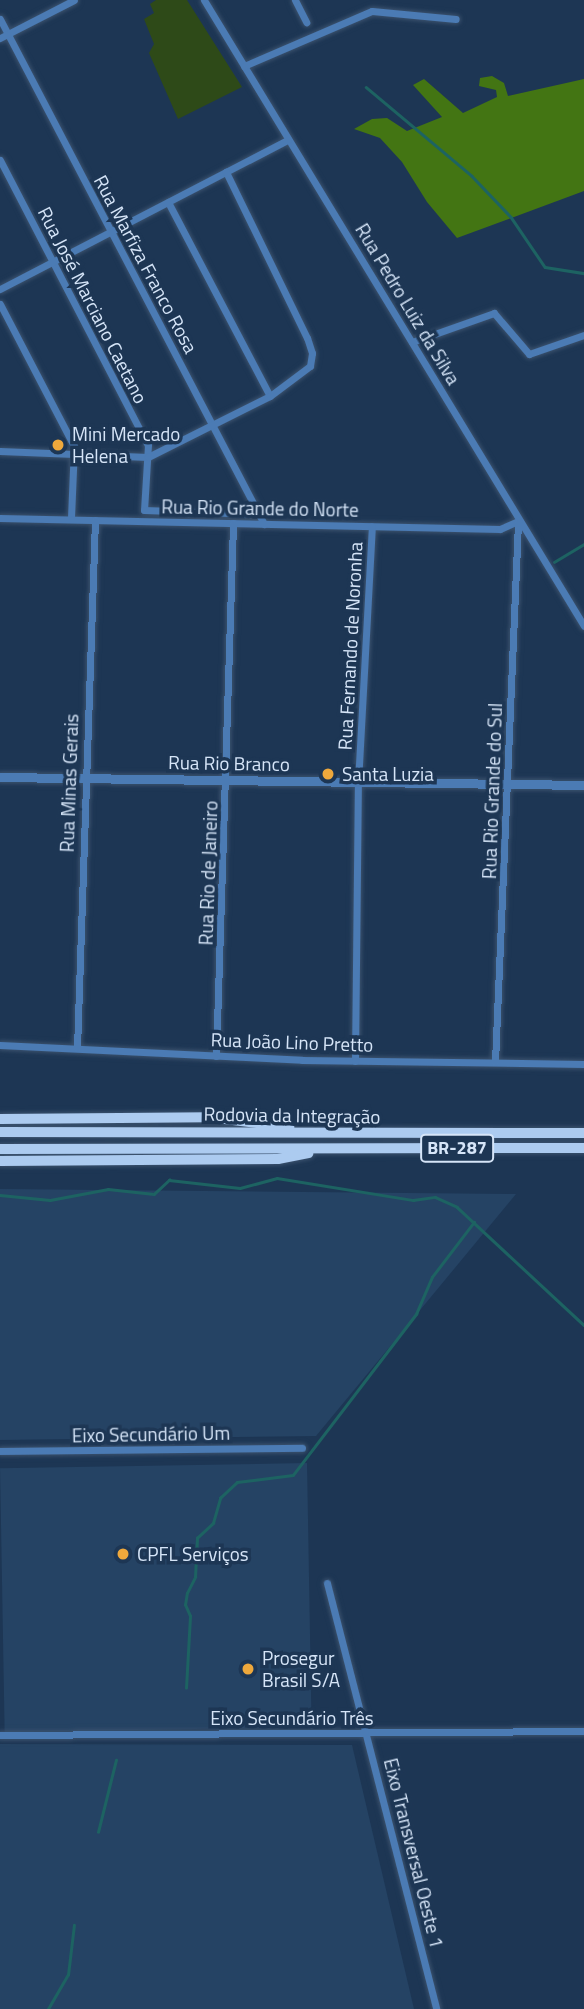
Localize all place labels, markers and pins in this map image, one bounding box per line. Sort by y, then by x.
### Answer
place label: Mini Mercado Helena [72,423,180,467]
marker: Mini Mercado Helena [50,437,66,453]
place label: Santa Luzia [342,763,434,785]
marker: Santa Luzia [320,766,336,782]
place label: CPFL Serviços [137,1543,249,1565]
marker: CPFL Serviços [115,1546,131,1562]
place label: Prosegur Brasil S/A [262,1647,340,1691]
marker: Prosegur Brasil S/A [240,1661,256,1677]

